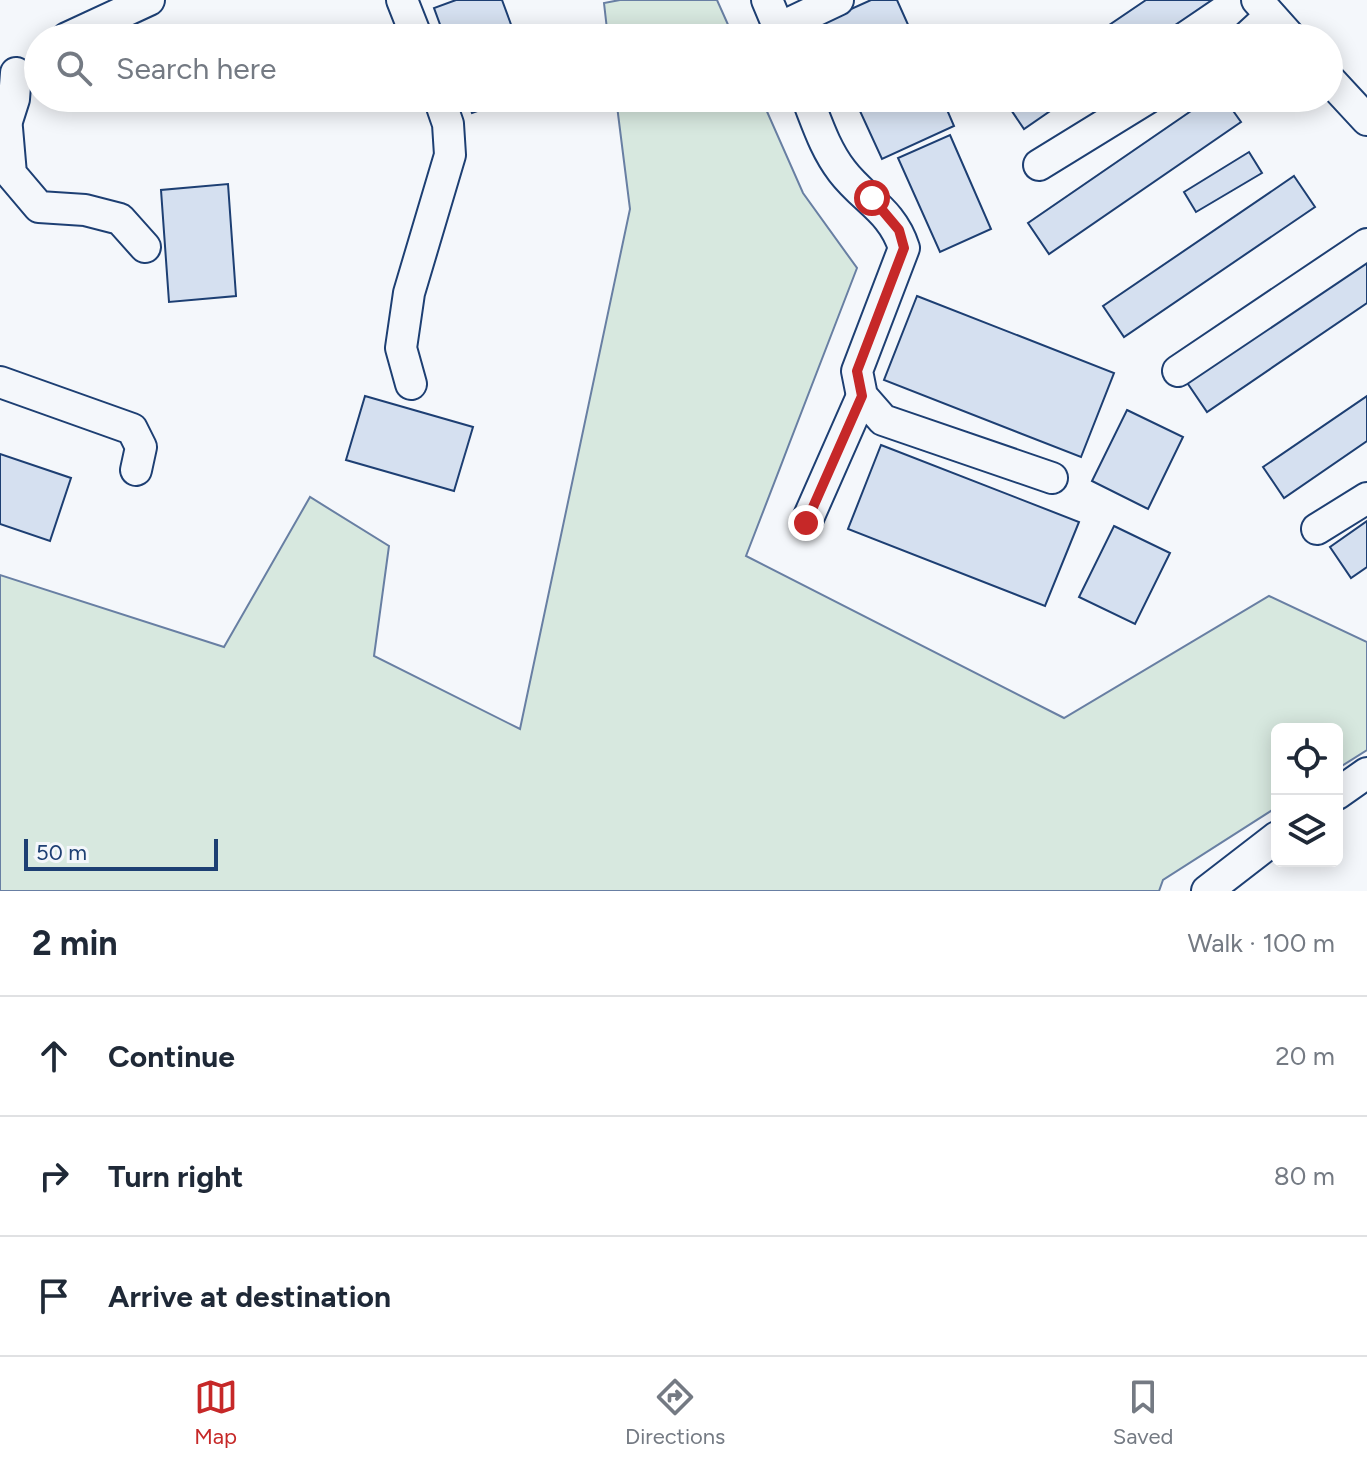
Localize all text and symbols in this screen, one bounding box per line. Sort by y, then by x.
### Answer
search box [24,24,1343,112]
icon: search [52,46,96,90]
text: Search here [116,50,276,87]
route start [854,180,890,216]
route end [788,505,824,541]
map controls [1271,723,1343,867]
button: locate [1271,723,1343,795]
button: layers [1271,795,1343,867]
scale bar [24,835,218,871]
text: 50 m [36,839,87,866]
text: 2 min [32,923,118,964]
text: Walk · 100 m [1187,927,1335,959]
icon: ahead [32,1034,76,1078]
text: Continue [108,1038,235,1075]
text: 20 m [1275,1040,1335,1072]
icon: right [32,1154,76,1198]
text: Turn right [108,1158,243,1195]
text: 80 m [1274,1160,1335,1192]
icon: arrive [32,1274,76,1318]
text: Arrive at destination [108,1278,391,1315]
tab: Map [194,1375,238,1450]
tab: Directions [625,1375,725,1450]
tab: Saved [1113,1375,1173,1450]

